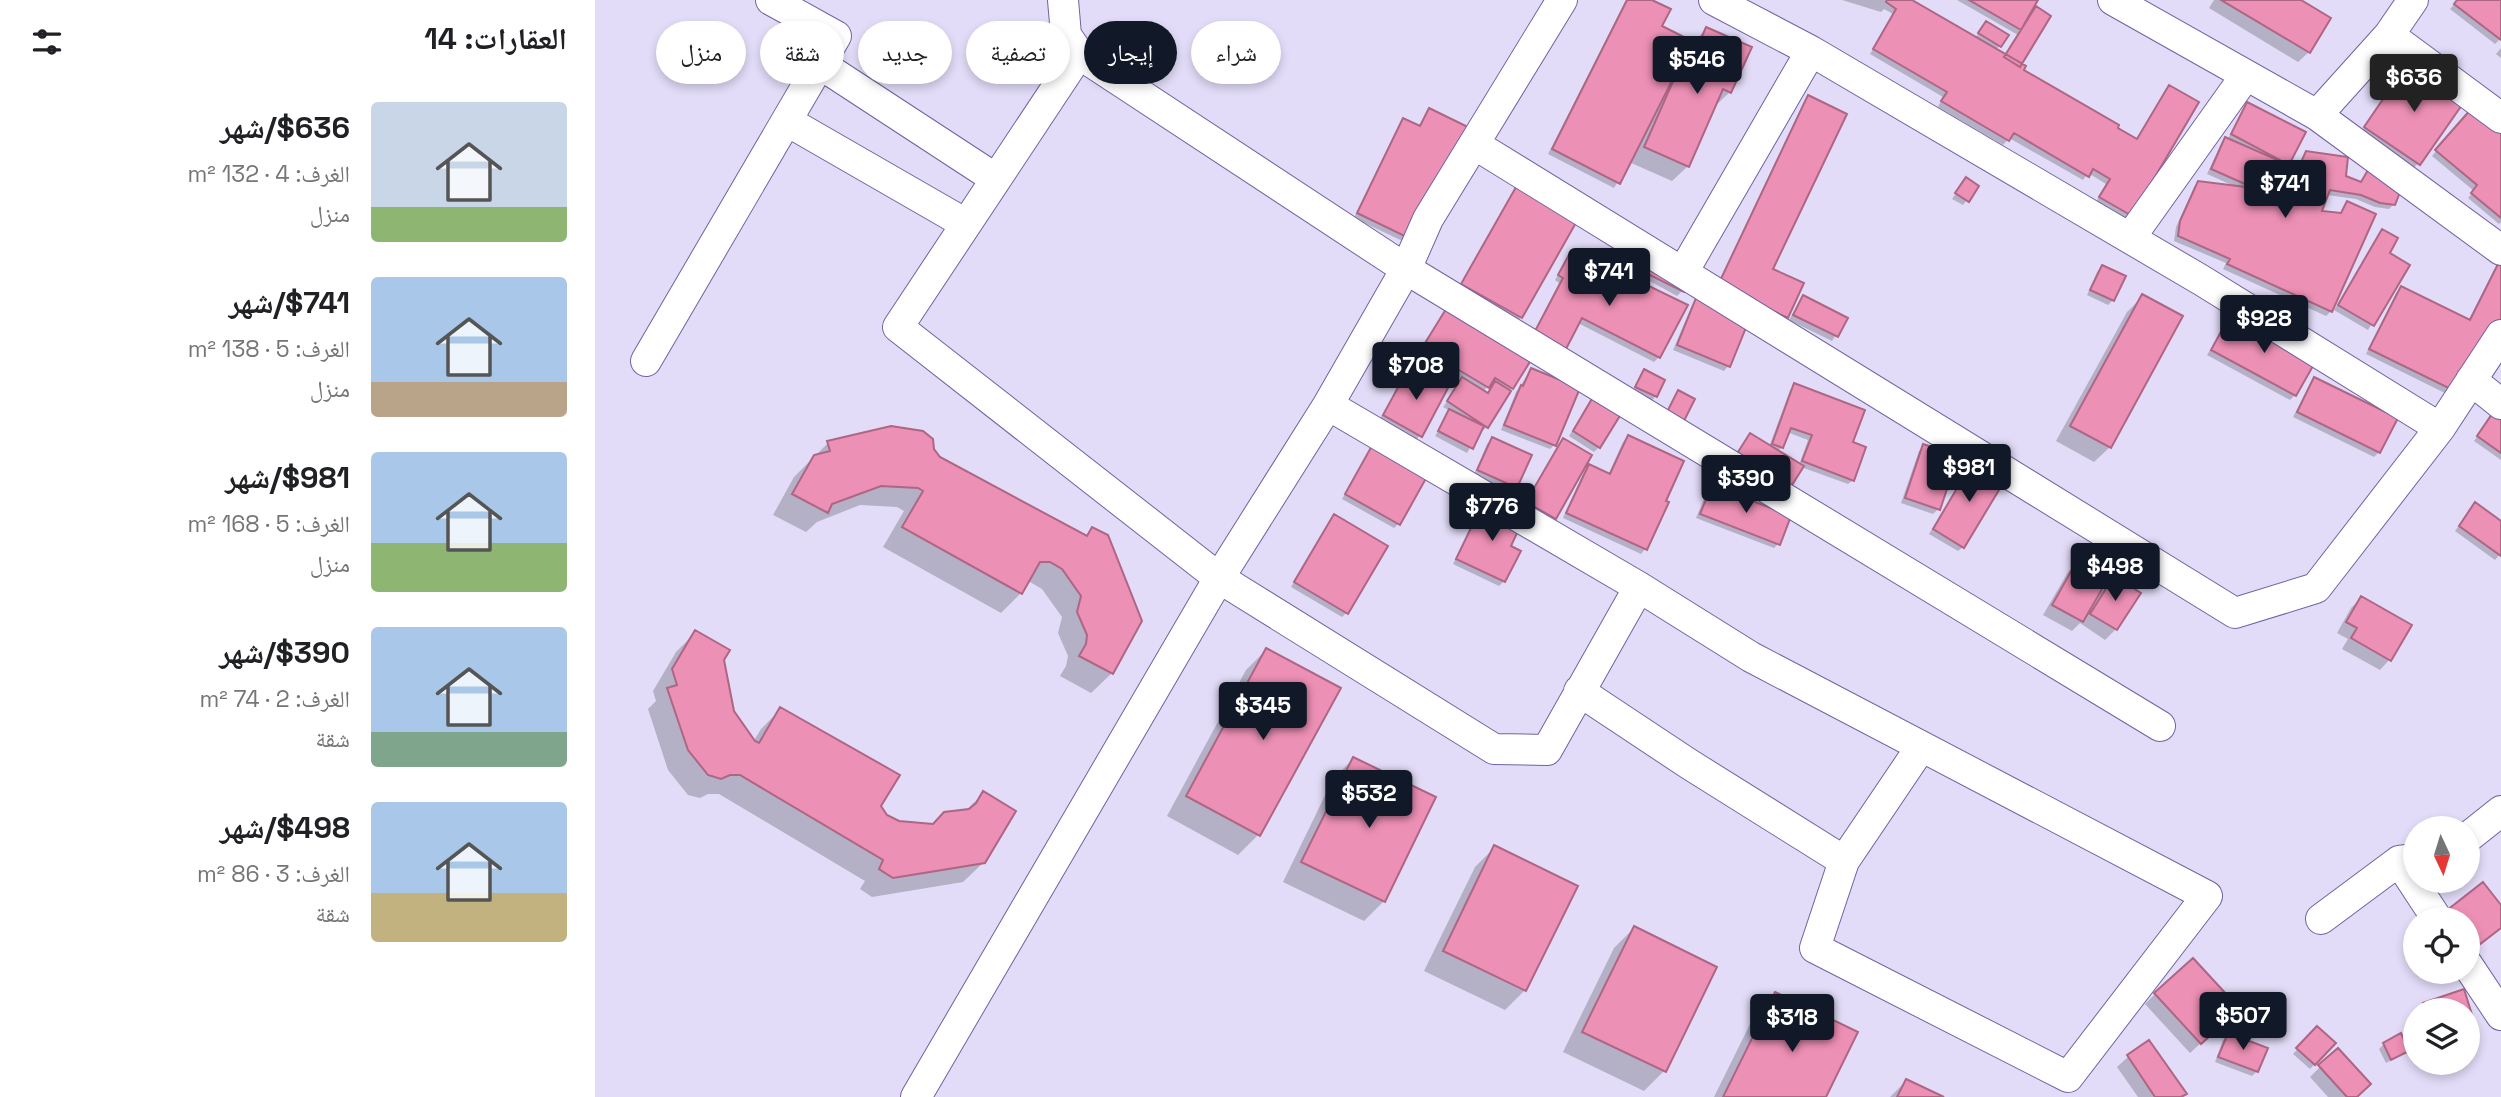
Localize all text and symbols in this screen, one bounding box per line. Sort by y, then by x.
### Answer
text: العقارات: 14 [424,19,567,58]
chip: منزل [656,21,746,84]
chip: شقة [760,21,844,84]
chip: جديد [858,21,952,84]
chip: تصفية [966,21,1070,84]
chip: إيجار [1084,21,1177,84]
chip: شراء [1191,21,1281,84]
icon: filters [28,23,66,61]
pin: $546 [1656,36,1738,96]
text: $546 [1669,44,1725,74]
pin: $636 [2373,54,2455,114]
text: $636 [2386,62,2442,92]
text: $636/شهر [220,108,350,147]
icon: home [427,130,511,214]
text: الغرف: 4 · 132 m² [188,159,350,189]
pin: $741 [2244,160,2326,220]
text: $741 [2260,168,2310,198]
text: منزل [310,199,350,229]
pin: $741 [1568,248,1650,308]
text: $741 [1584,256,1634,286]
text: $741/شهر [229,283,350,322]
pin: $928 [2223,296,2305,355]
text: $928 [2236,303,2292,333]
icon: home [427,305,511,389]
text: الغرف: 5 · 138 m² [188,334,350,364]
pin: $708 [1375,342,1457,402]
text: $708 [1388,350,1444,380]
text: منزل [310,374,350,404]
pin: $981 [1928,444,2010,504]
text: $981 [1943,452,1995,482]
pin: $390 [1705,456,1787,515]
text: $981/شهر [225,458,350,497]
text: $390 [1717,463,1775,493]
icon: home [427,480,511,564]
pin: $776 [1451,484,1533,543]
text: $776 [1465,491,1519,521]
text: الغرف: 5 · 168 m² [188,509,350,539]
pin: $498 [2074,544,2156,603]
text: منزل [310,549,350,579]
text: $498 [2087,551,2143,581]
text: $390/شهر [219,633,350,672]
icon: home [427,655,511,739]
pin: $345 [1222,682,1304,742]
text: الغرف: 2 · 74 m² [199,684,350,714]
text: $345 [1235,690,1291,720]
text: شقة [316,724,350,754]
pin: $532 [1328,770,1410,830]
text: $532 [1341,778,1397,808]
text: $498/شهر [220,808,350,847]
north arrow [2403,816,2480,892]
map controls [2403,816,2480,1075]
icon: home [427,830,511,914]
text: الغرف: 3 · 86 m² [197,859,350,889]
text: شقة [316,899,350,929]
button: locate [2403,907,2480,984]
pin: $507 [2202,992,2284,1052]
pin: $318 [1751,995,1833,1054]
button: layers [2403,998,2480,1075]
text: $507 [2216,1000,2270,1030]
text: $318 [1766,1002,1818,1032]

